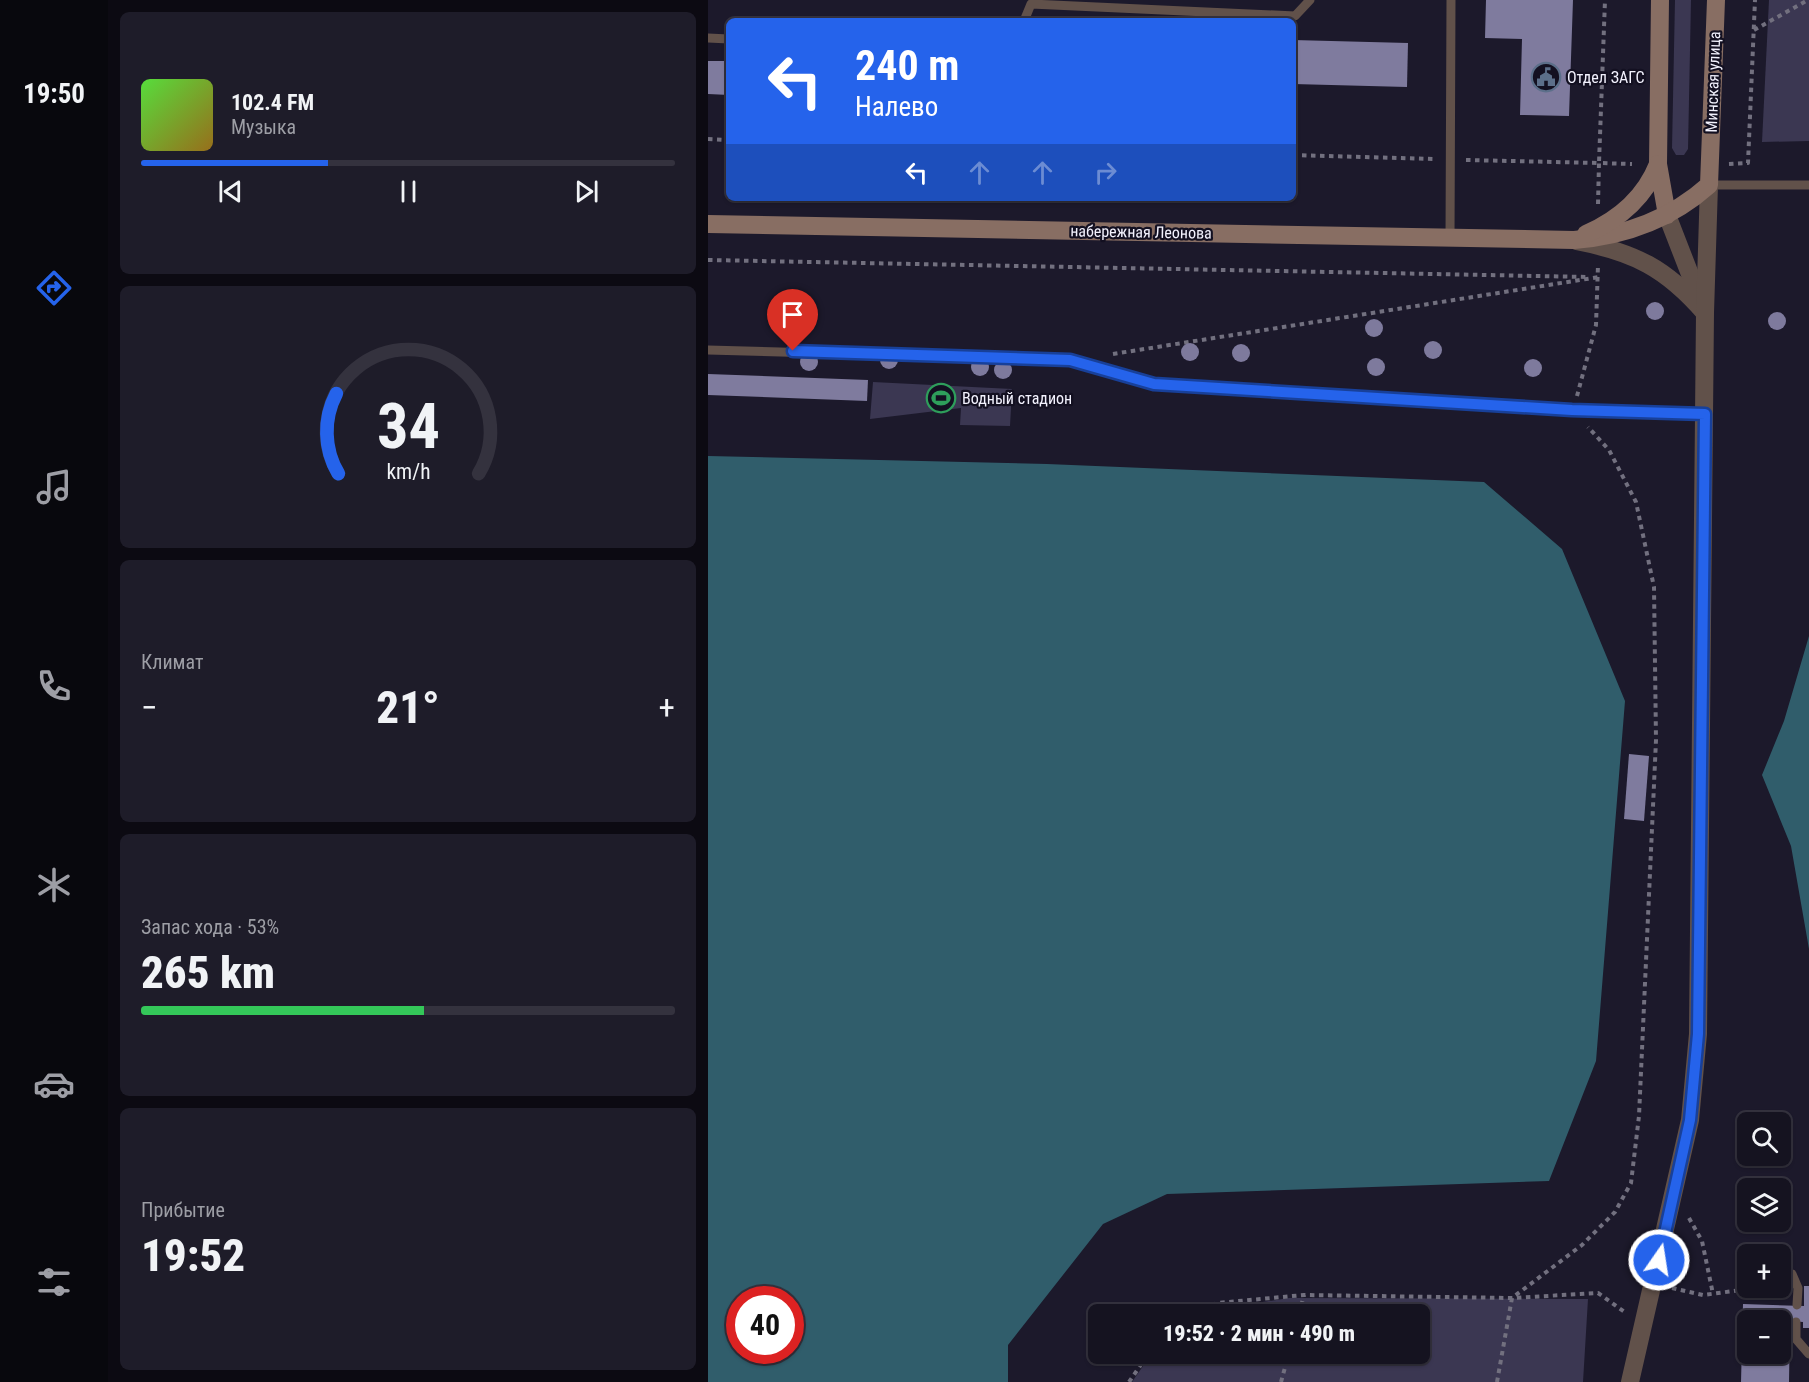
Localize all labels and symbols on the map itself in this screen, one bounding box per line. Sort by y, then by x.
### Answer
street label: Минская улица [1702,31,1724,133]
public building icon: Отдел ЗАГС [1530,61,1562,93]
place label: Отдел ЗАГС [1567,68,1645,87]
street label: набережная Леонова [1070,221,1212,243]
pin [767,289,818,351]
sports icon: Водный стадион [925,382,957,414]
place label: Водный стадион [962,389,1072,408]
position arrow [1627,1228,1691,1292]
speed limit sign: 40 [726,1286,804,1364]

